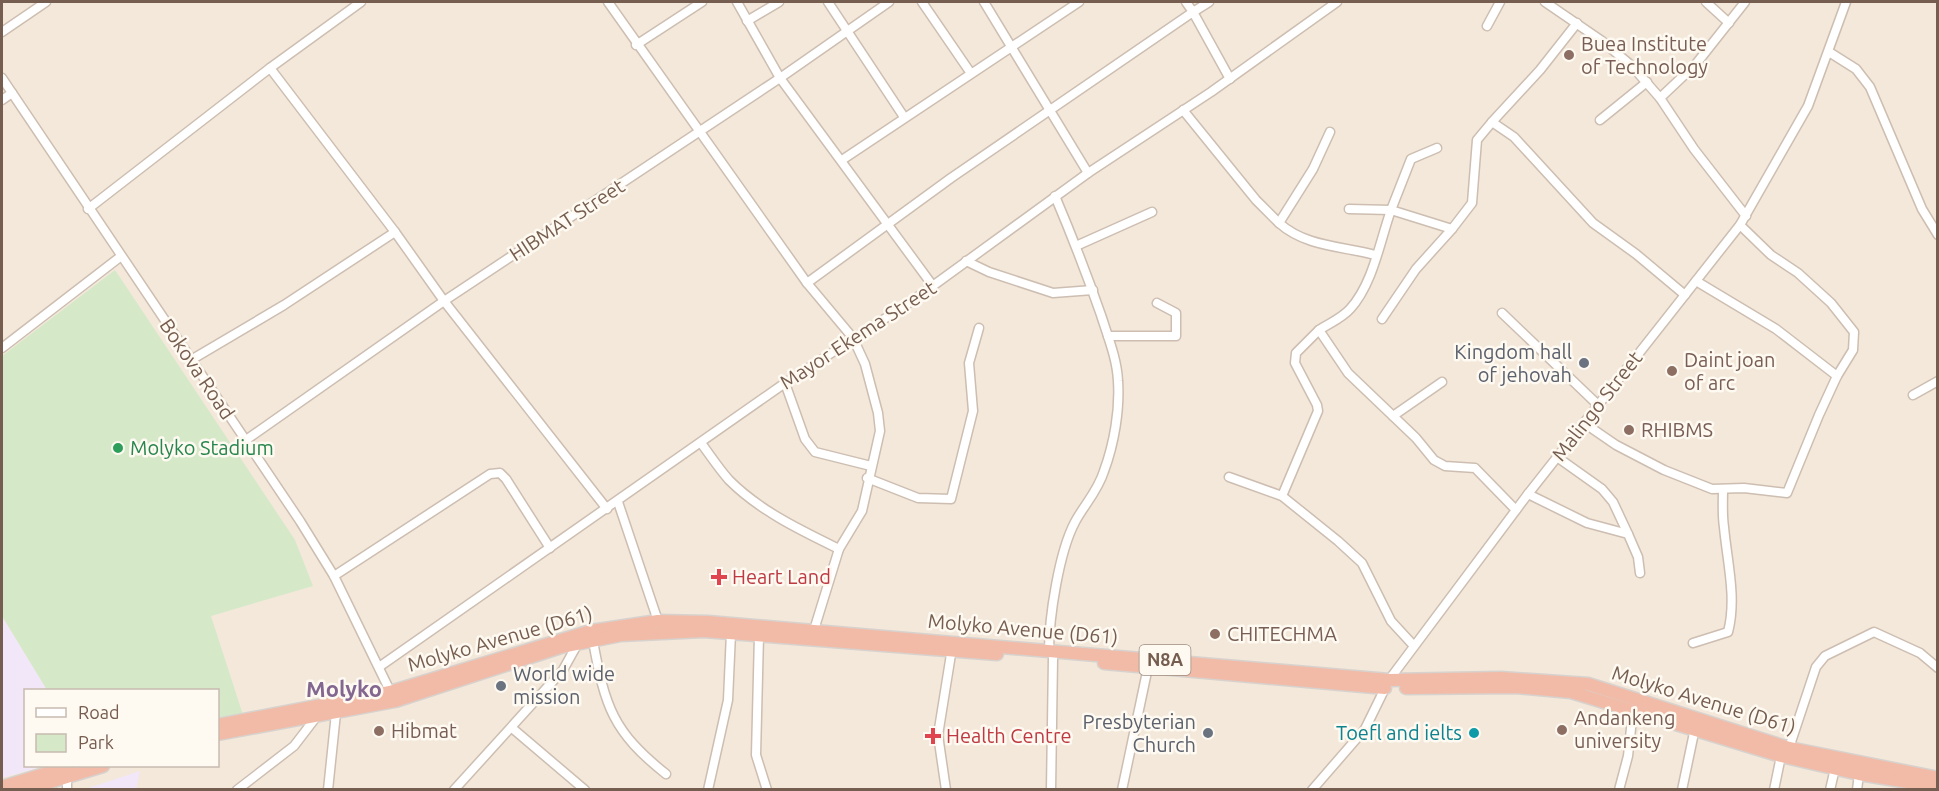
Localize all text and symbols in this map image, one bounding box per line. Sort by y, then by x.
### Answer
place label: Buea Institute of Technology [1581,32,1708,78]
marker: Buea Institute of Technology [1562,48,1576,62]
street label: HIBMAT Street [505,174,629,265]
street label: Mayor Ekema Street [776,276,940,394]
street label: Bokova Road [155,314,240,423]
place label: Kingdom hall of jehovah [1454,340,1572,386]
street label: Malingo Street [1547,346,1647,465]
place label: Daint joan of arc [1684,348,1775,394]
marker: Kingdom hall of jehovah [1577,356,1591,370]
marker: Daint joan of arc [1665,364,1679,378]
place label: RHIBMS [1641,418,1713,441]
marker: RHIBMS [1622,423,1636,437]
place label: Molyko Stadium [130,436,274,459]
marker: Molyko Stadium [111,441,125,455]
place label: Heart Land [732,565,831,588]
marker: Heart Land [710,568,728,586]
street label: Molyko Avenue (D61) [405,601,595,676]
street label: Molyko Avenue (D61) [927,609,1119,648]
place label: CHITECHMA [1227,622,1337,645]
marker: CHITECHMA [1208,627,1222,641]
road number: N8A [1140,645,1190,675]
street label: Molyko Avenue (D61) [1609,661,1799,738]
place label: World wide mission [513,662,615,708]
district label: Molyko [306,676,382,701]
marker: World wide mission [494,679,508,693]
legend [24,689,219,767]
text: Road [78,702,120,722]
place label: Andankeng university [1574,706,1676,752]
place label: Presbyterian Church [1082,710,1196,756]
place label: Hibmat [391,719,457,742]
place label: Toefl and ielts [1336,721,1462,744]
marker: Andankeng university [1555,723,1569,737]
marker: Hibmat [372,724,386,738]
place label: Health Centre [946,724,1072,747]
marker: Presbyterian Church [1201,726,1215,740]
marker: Toefl and ielts [1467,726,1481,740]
marker: Health Centre [924,727,942,745]
text: Park [78,732,114,752]

